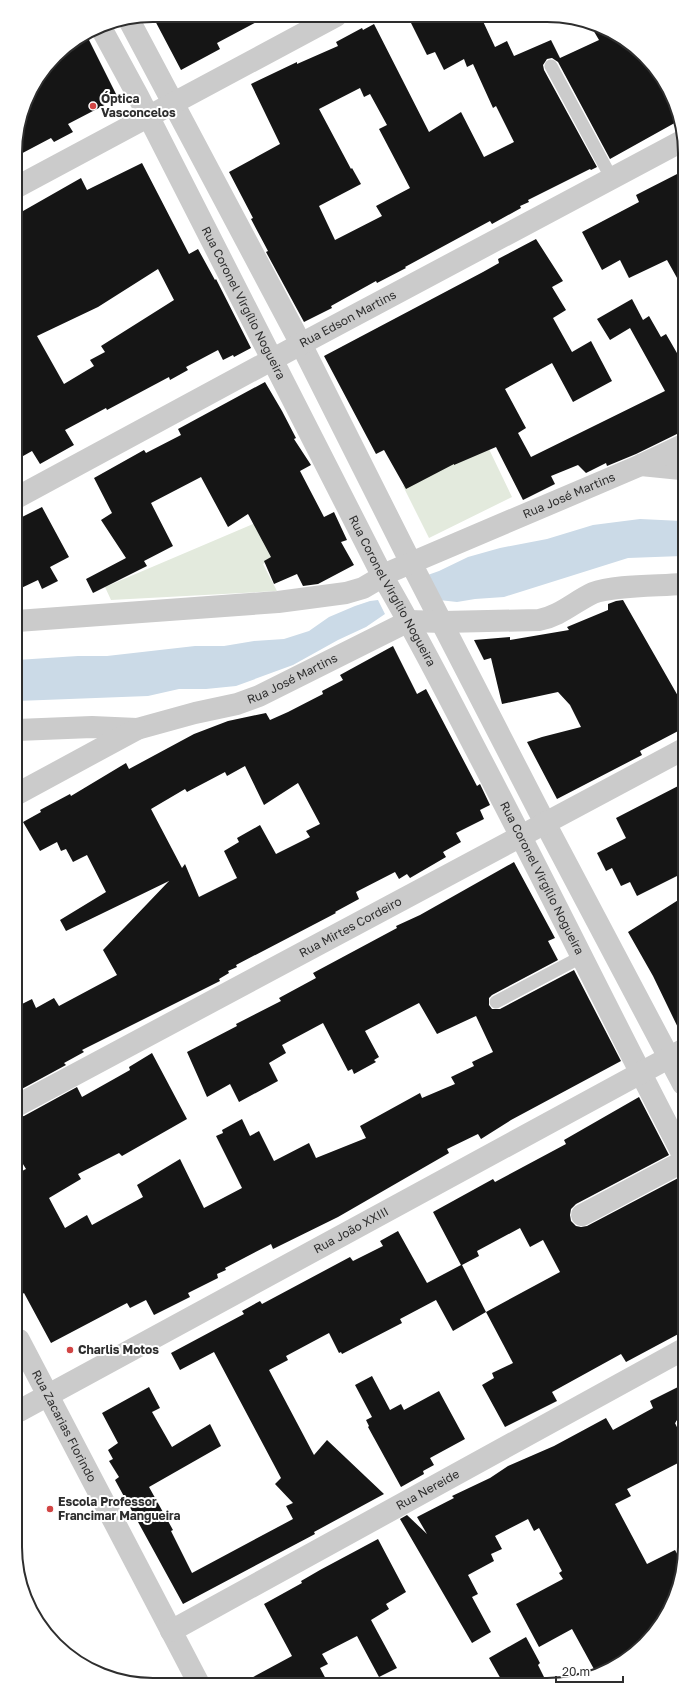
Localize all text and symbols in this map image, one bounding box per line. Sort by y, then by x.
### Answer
place label: Óptica Vasconcelos [101,91,176,120]
marker: Óptica Vasconcelos [88,101,98,111]
street label: Rua Coronel Virgílio Nogueira [199,224,289,382]
street label: Rua Edson Martins [297,287,398,350]
street label: Rua José Martins [520,469,617,521]
street label: Rua Coronel Virgílio Nogueira [346,512,439,669]
street label: Rua José Martins [245,650,340,707]
street label: Rua Coronel Virgílio Nogueira [497,799,588,957]
street label: Rua Mirtes Cordeiro [296,893,404,960]
street label: Rua João XXIII [311,1204,391,1256]
place label: Charlis Motos [78,1342,159,1357]
marker: Charlis Motos [65,1345,75,1355]
street label: Rua Zacarias Florindo [29,1367,100,1484]
street label: Rua Nereide [393,1466,462,1513]
place label: Escola Professor Francimar Mangueira [58,1494,180,1523]
marker: Escola Professor Francimar Mangueira [45,1504,55,1514]
scale bar [556,1658,623,1684]
text: 20 m [562,1664,590,1679]

